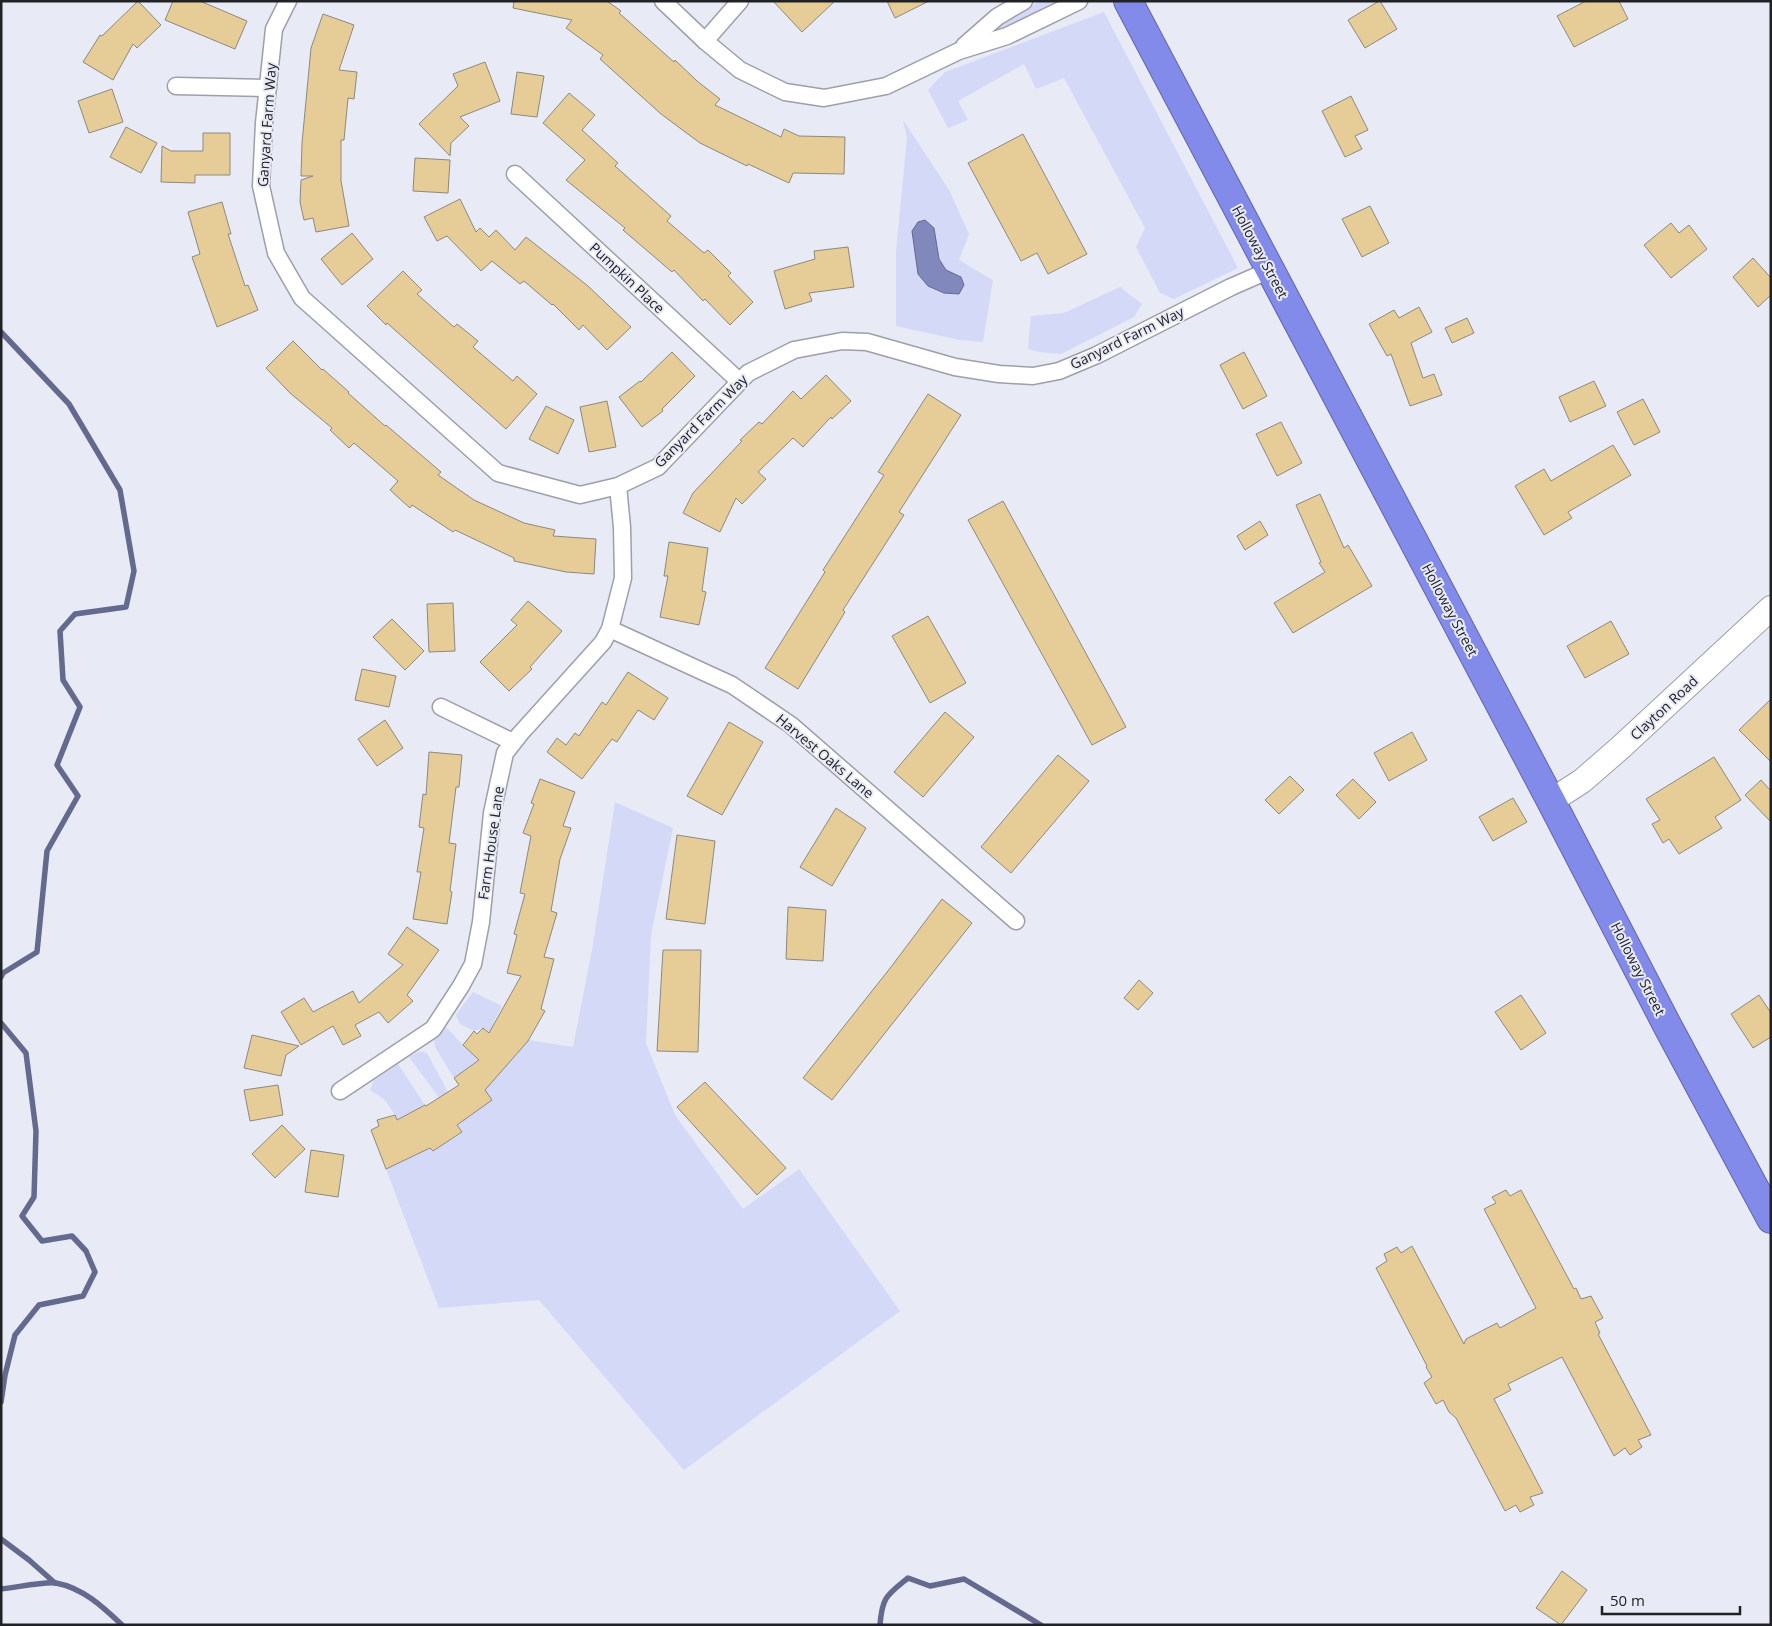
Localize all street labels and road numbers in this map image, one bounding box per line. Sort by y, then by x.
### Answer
street label: Ganyard Farm Way [253,61,280,188]
street label: Holloway Street [1228,202,1293,302]
street label: Pumpkin Place [586,238,669,317]
street label: Ganyard Farm Way [1067,301,1188,373]
street label: Ganyard Farm Way [650,369,752,471]
street label: Holloway Street [1418,560,1483,660]
street label: Clayton Road [1626,671,1702,744]
street label: Harvest Oaks Lane [773,709,878,802]
street label: Farm House Lane [473,785,508,901]
street label: Holloway Street [1607,919,1670,1019]

